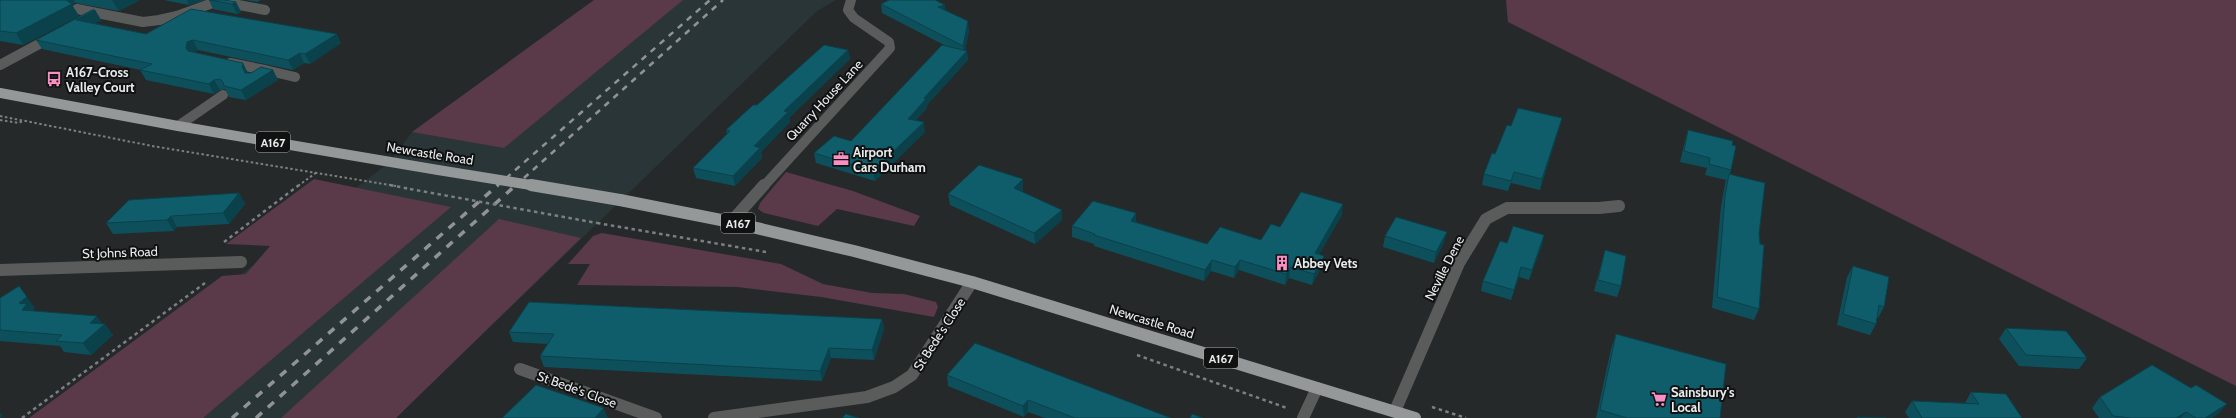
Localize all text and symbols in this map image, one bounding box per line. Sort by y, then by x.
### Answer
street label: Quarry House Lane [782,56,866,144]
place label: A167-Cross Valley Court [66,64,135,95]
bus stop icon: A167-Cross Valley Court [45,70,63,88]
road number: A167 [256,132,290,152]
street label: Newcastle Road [385,138,475,168]
place label: Airport Cars Durham [853,144,926,175]
office icon: Airport Cars Durham [832,150,850,168]
road number: A167 [721,213,755,233]
street label: Neville Dene [1421,233,1467,303]
street label: St Johns Road [82,243,158,261]
building icon: Abbey Vets [1273,254,1291,272]
place label: Abbey Vets [1294,255,1358,271]
street label: St Bede's Close [910,294,969,373]
street label: Newcastle Road [1108,301,1196,341]
road number: A167 [1204,348,1238,368]
street label: St Bede's Close [535,367,619,411]
place label: Sainsbury's Local [1671,384,1735,415]
supermarket icon: Sainsbury's Local [1650,390,1668,408]

